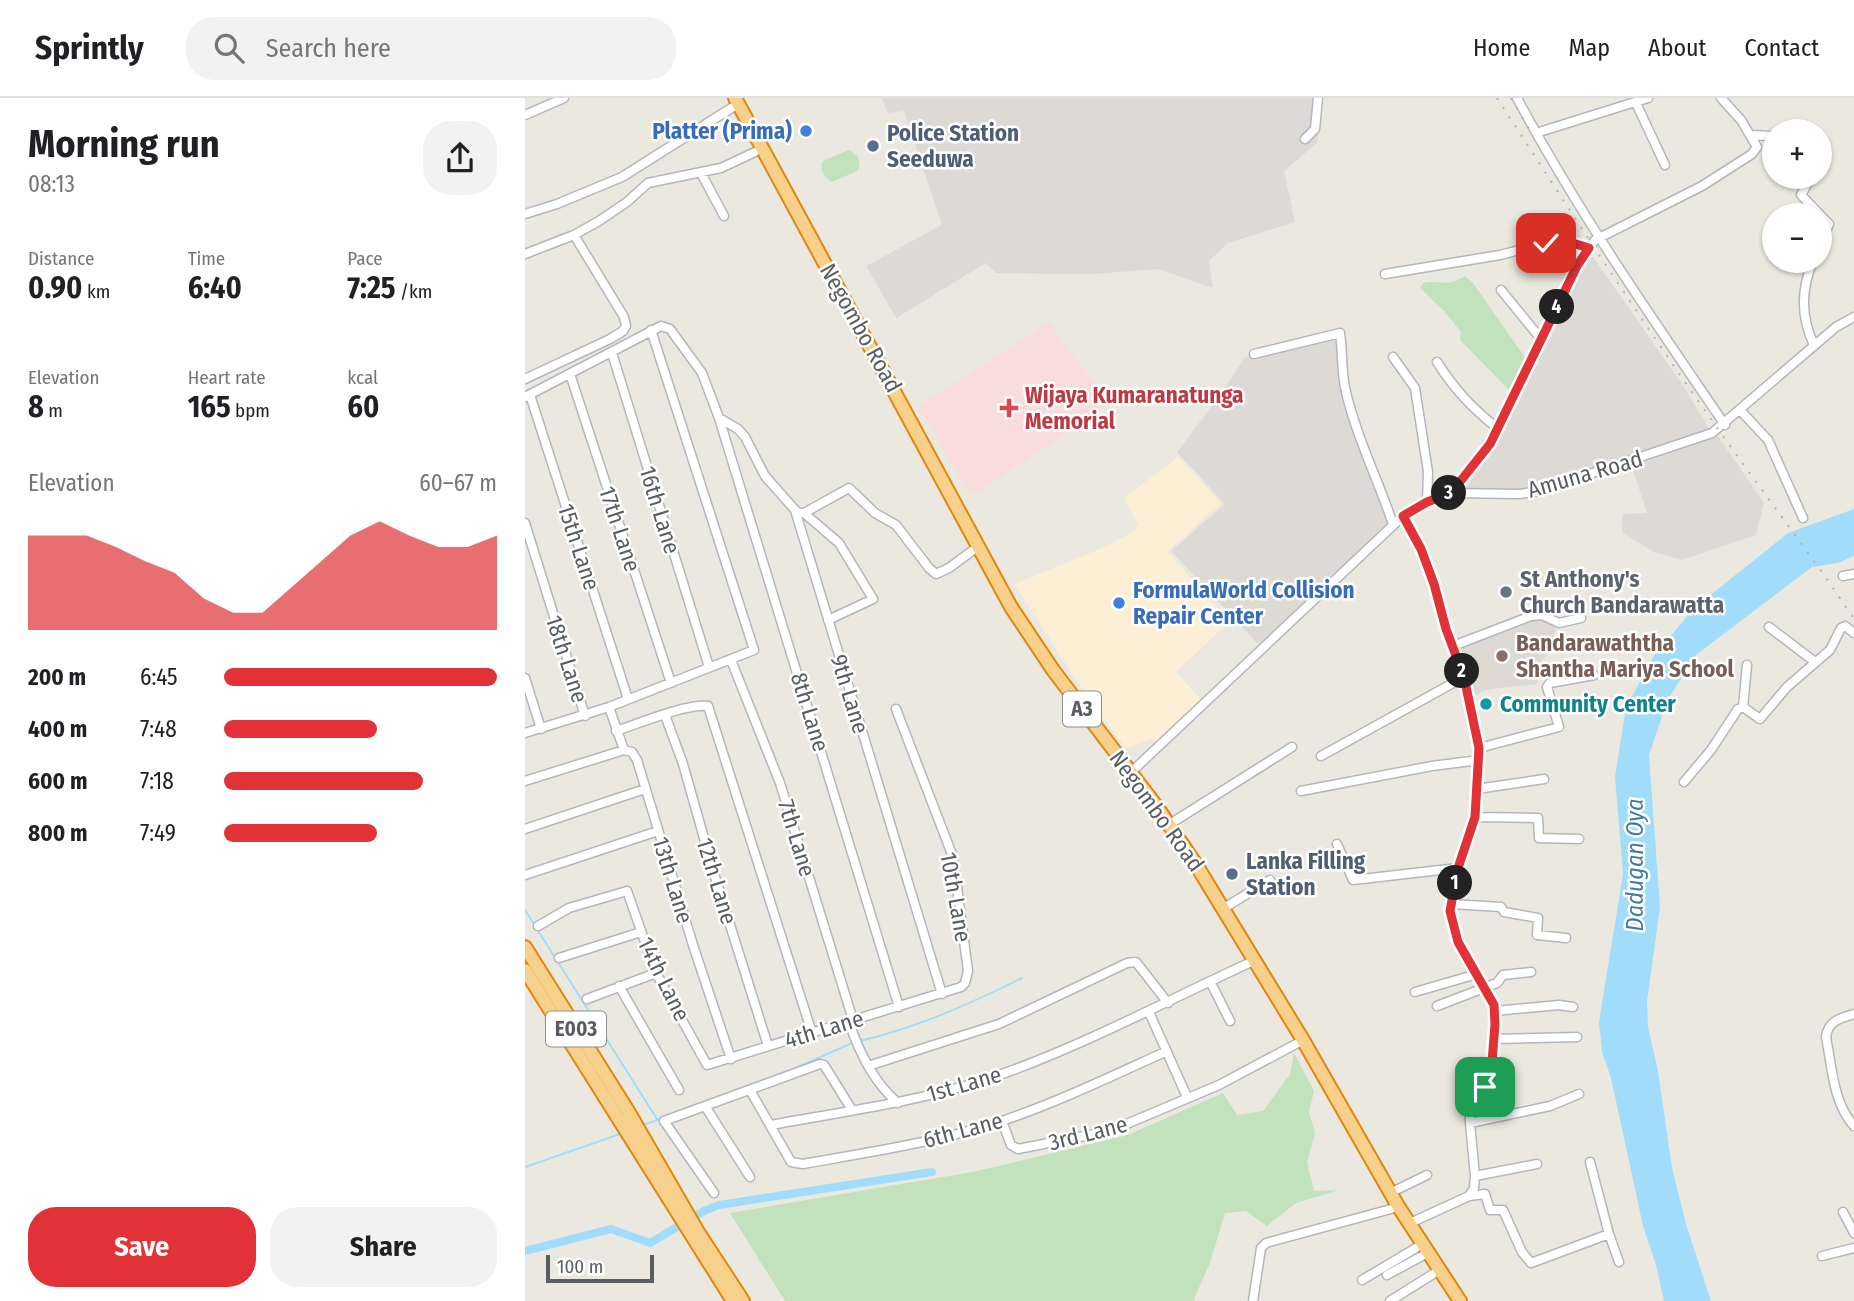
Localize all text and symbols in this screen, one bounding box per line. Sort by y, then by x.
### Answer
search box [186,17,676,80]
text: Sprintly [35,28,144,68]
icon: search [210,29,248,67]
text: Search here [266,33,391,64]
text: Home [1473,34,1530,62]
text: Map [1568,34,1610,62]
text: About [1648,34,1706,62]
text: Contact [1744,34,1819,62]
place label: Platter (Prima) [652,117,792,145]
place label: Police Station Seeduwa [887,119,1019,173]
map controls [1762,119,1832,273]
button: + [1762,119,1832,189]
text: Morning run [28,121,220,167]
button: share [423,121,497,195]
marker: Platter (Prima) [798,123,814,139]
marker: Police Station Seeduwa [865,138,881,154]
text: 08:13 [28,170,75,198]
button: − [1762,203,1832,273]
pin [1516,213,1576,273]
icon: check [1527,224,1565,262]
text: Distance [28,247,95,270]
text: Time [188,247,225,270]
text: Pace [347,247,383,270]
street label: Negombo Road [814,259,908,397]
text: 0.90 [28,270,82,306]
text: 6:40 [188,270,242,306]
text: 7:25 [347,270,396,306]
text: km [82,280,110,303]
text: /km [396,280,432,303]
pin: 4 [1539,290,1575,325]
text: 4 [1552,295,1561,318]
text: Elevation [28,366,100,389]
text: Heart rate [188,366,266,389]
text: kcal [347,366,378,389]
place label: Wijaya Kumaranatunga Memorial [1025,381,1244,435]
text: 8 [28,389,44,425]
text: 165 [188,389,231,425]
text: 60 [347,389,379,425]
marker: Wijaya Kumaranatunga Memorial [999,398,1019,418]
text: m [44,399,63,422]
text: bpm [231,399,270,422]
street label: Amuna Road [1524,444,1646,504]
street label: 16th Lane [633,463,687,557]
text: Elevation [28,469,115,497]
text: 60–67 m [419,469,497,497]
pin: 3 [1431,476,1467,510]
text: 3 [1444,481,1453,504]
street label: 17th Lane [593,483,647,575]
street label: 15th Lane [552,500,606,594]
place label: St Anthony's Church Bandarawatta [1520,565,1724,619]
place label: FormulaWorld Collision Repair Center [1133,576,1355,630]
marker: St Anthony's Church Bandarawatta [1498,584,1514,600]
marker: FormulaWorld Collision Repair Center [1111,595,1127,611]
street label: 18th Lane [540,612,594,706]
place label: Bandarawaththa Shantha Mariya School [1516,629,1735,683]
marker: Bandarawaththa Shantha Mariya School [1494,648,1510,664]
street label: 9th Lane [825,651,875,737]
pin: 2 [1445,654,1479,688]
text: 2 [1457,659,1466,682]
text: 200 m [28,663,86,691]
text: 6:45 [140,663,178,691]
street label: 8th Lane [785,669,835,755]
place label: Community Center [1500,690,1676,718]
road number: A3 [1063,692,1101,726]
marker: Community Center [1478,696,1494,712]
text: 400 m [28,715,87,743]
text: 7:48 [140,715,177,743]
street label: Negombo Road [1104,745,1210,877]
text: 600 m [28,767,87,795]
text: 7:18 [140,767,174,795]
street label: 7th Lane [772,796,822,880]
water label: Dadugan Oya [1621,799,1649,931]
text: 800 m [28,819,88,847]
text: 7:49 [140,819,176,847]
street label: 13th Lane [647,833,699,927]
street label: 12th Lane [691,834,743,928]
place label: Lanka Filling Station [1246,847,1366,901]
street label: 10th Lane [934,850,978,944]
marker: Lanka Filling Station [1224,866,1240,882]
pin: 1 [1437,866,1473,900]
text: 1 [1450,871,1459,894]
street label: 14th Lane [632,932,696,1026]
street label: 4th Lane [781,1004,867,1054]
road number: E003 [546,1012,606,1046]
pin [1455,1057,1515,1117]
street label: 1st Lane [923,1060,1005,1108]
icon: arrive [1466,1068,1504,1106]
street label: 6th Lane [920,1106,1006,1154]
street label: 3rd Lane [1046,1110,1130,1156]
button: Save [28,1207,256,1287]
button: Share [270,1207,497,1287]
scale bar [546,1252,655,1284]
text: 100 m [557,1255,603,1278]

